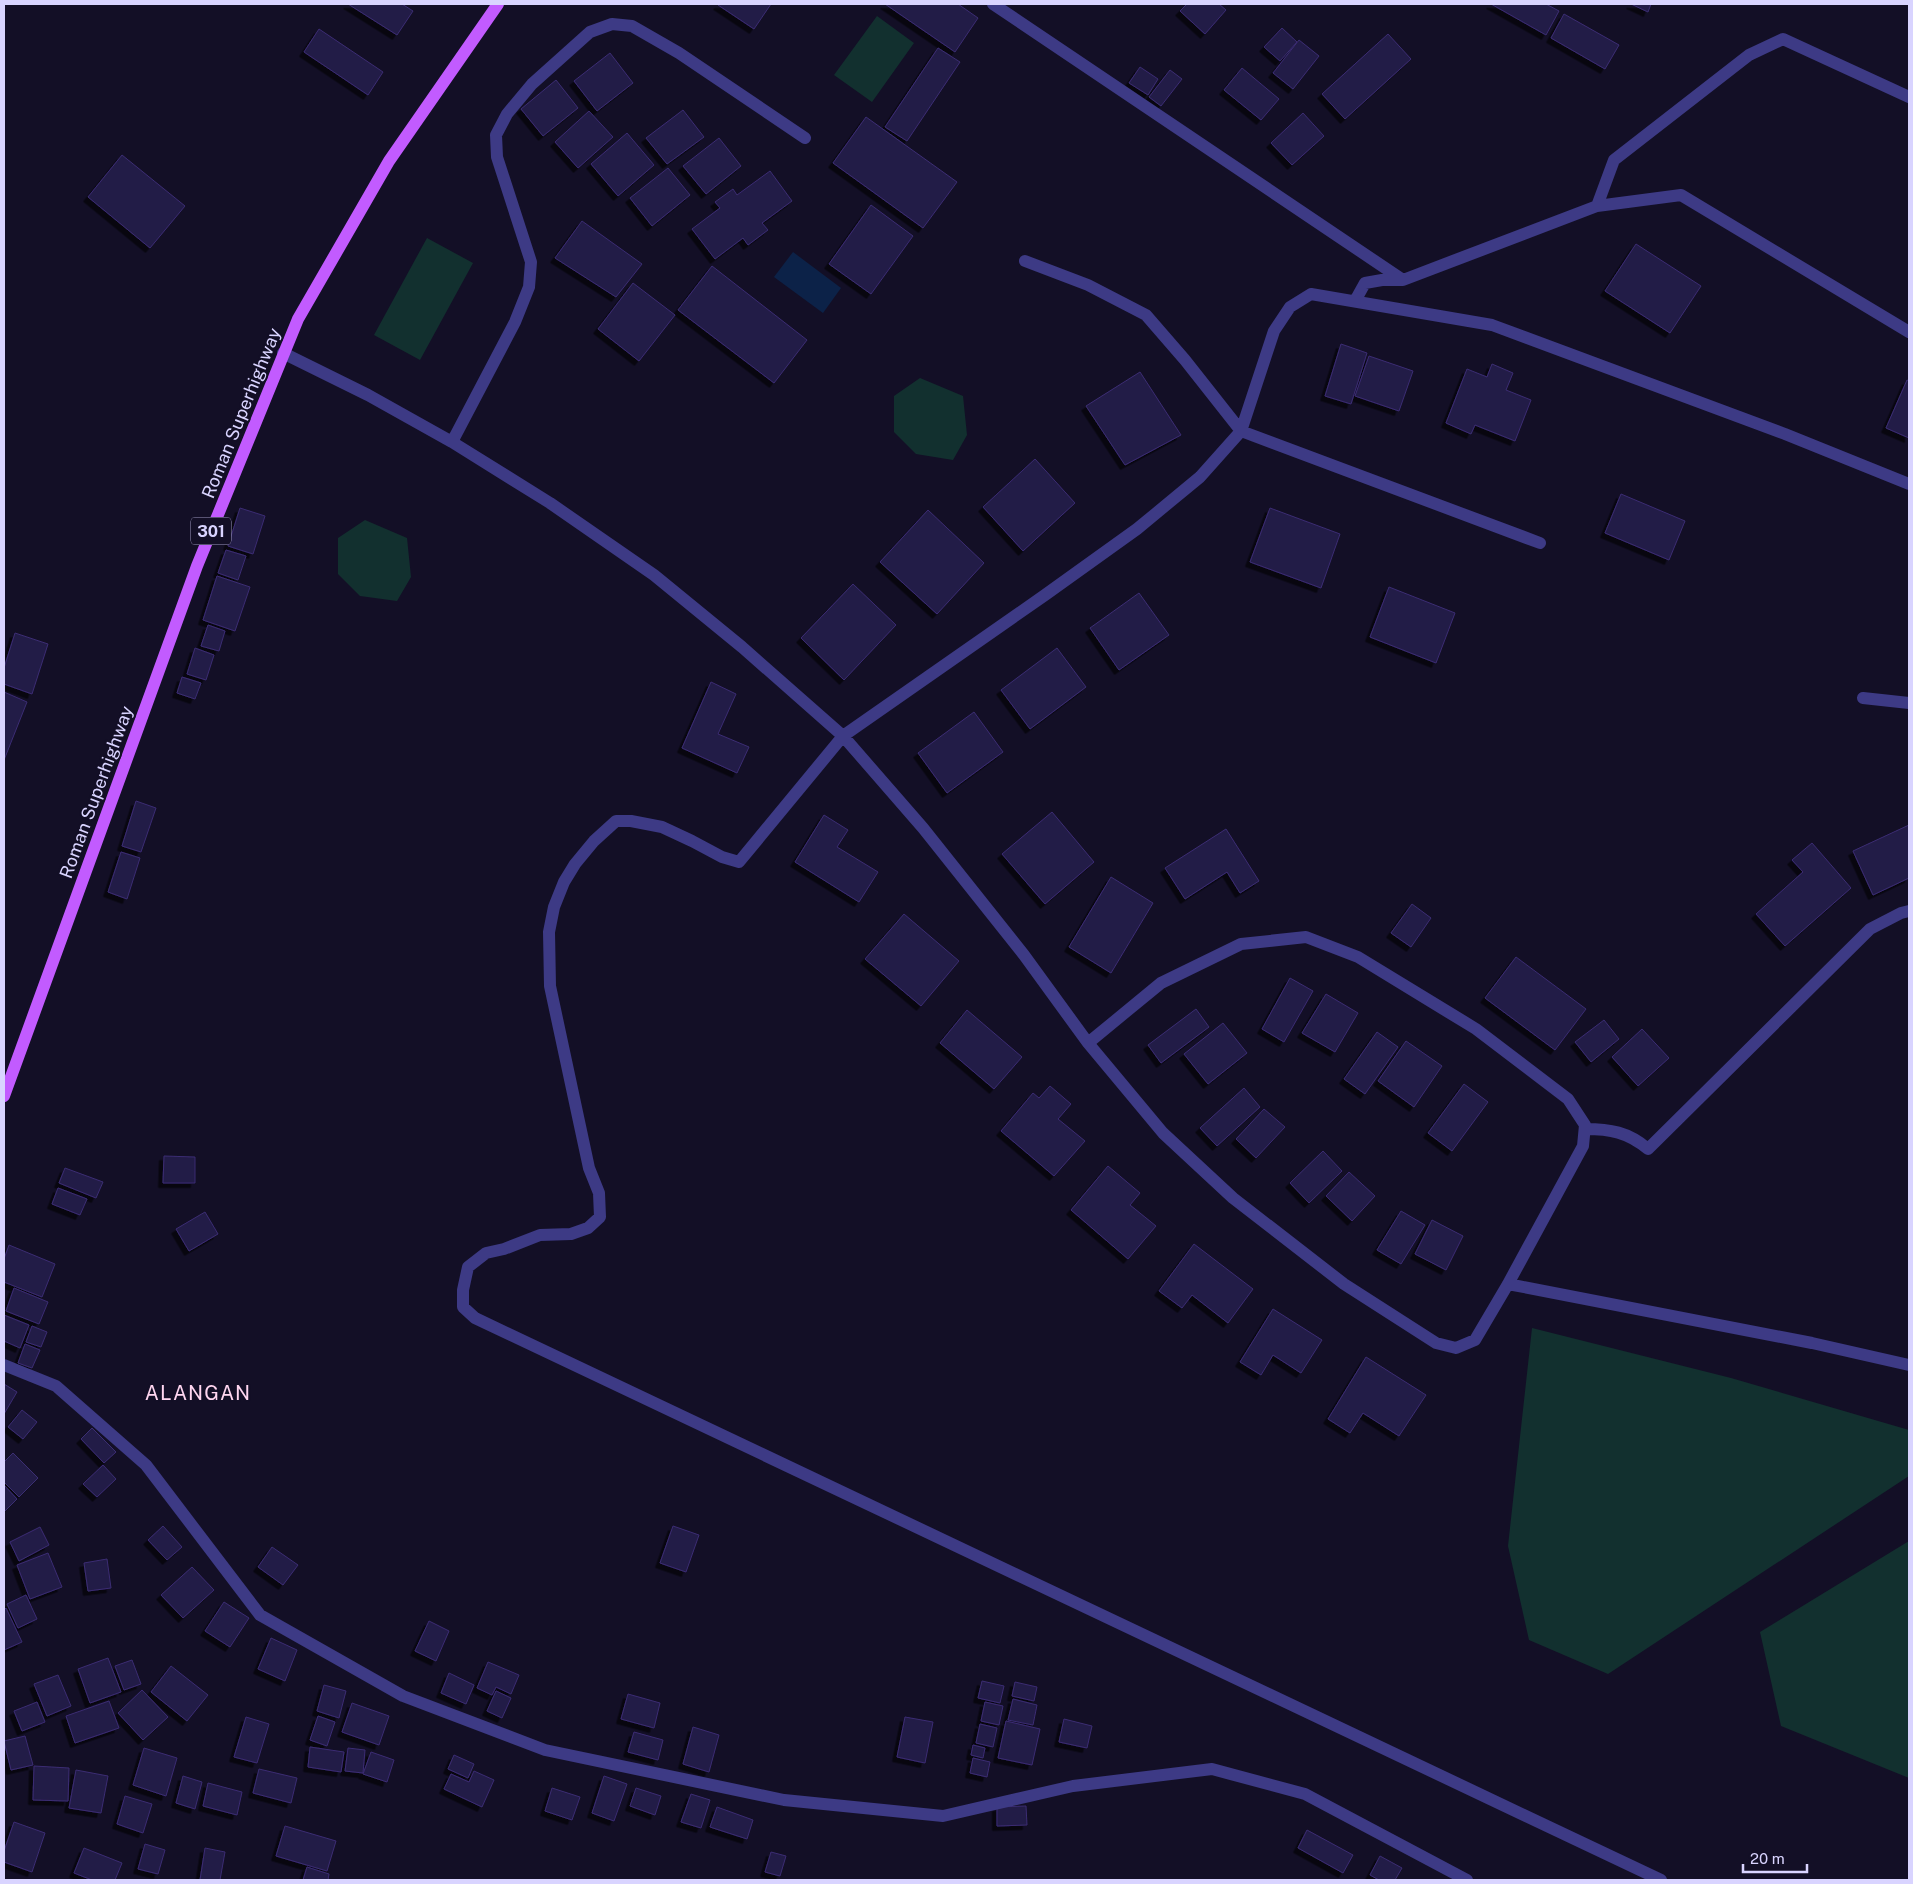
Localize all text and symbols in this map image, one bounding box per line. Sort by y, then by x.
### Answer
street label: Roman Superhighway [197,324,285,501]
road number: 301 [191,518,231,544]
street label: Roman Superhighway [55,703,137,881]
district label: ALANGAN [145,1381,251,1405]
scale bar [1743,1842,1807,1874]
text: 20 m [1750,1850,1785,1867]

